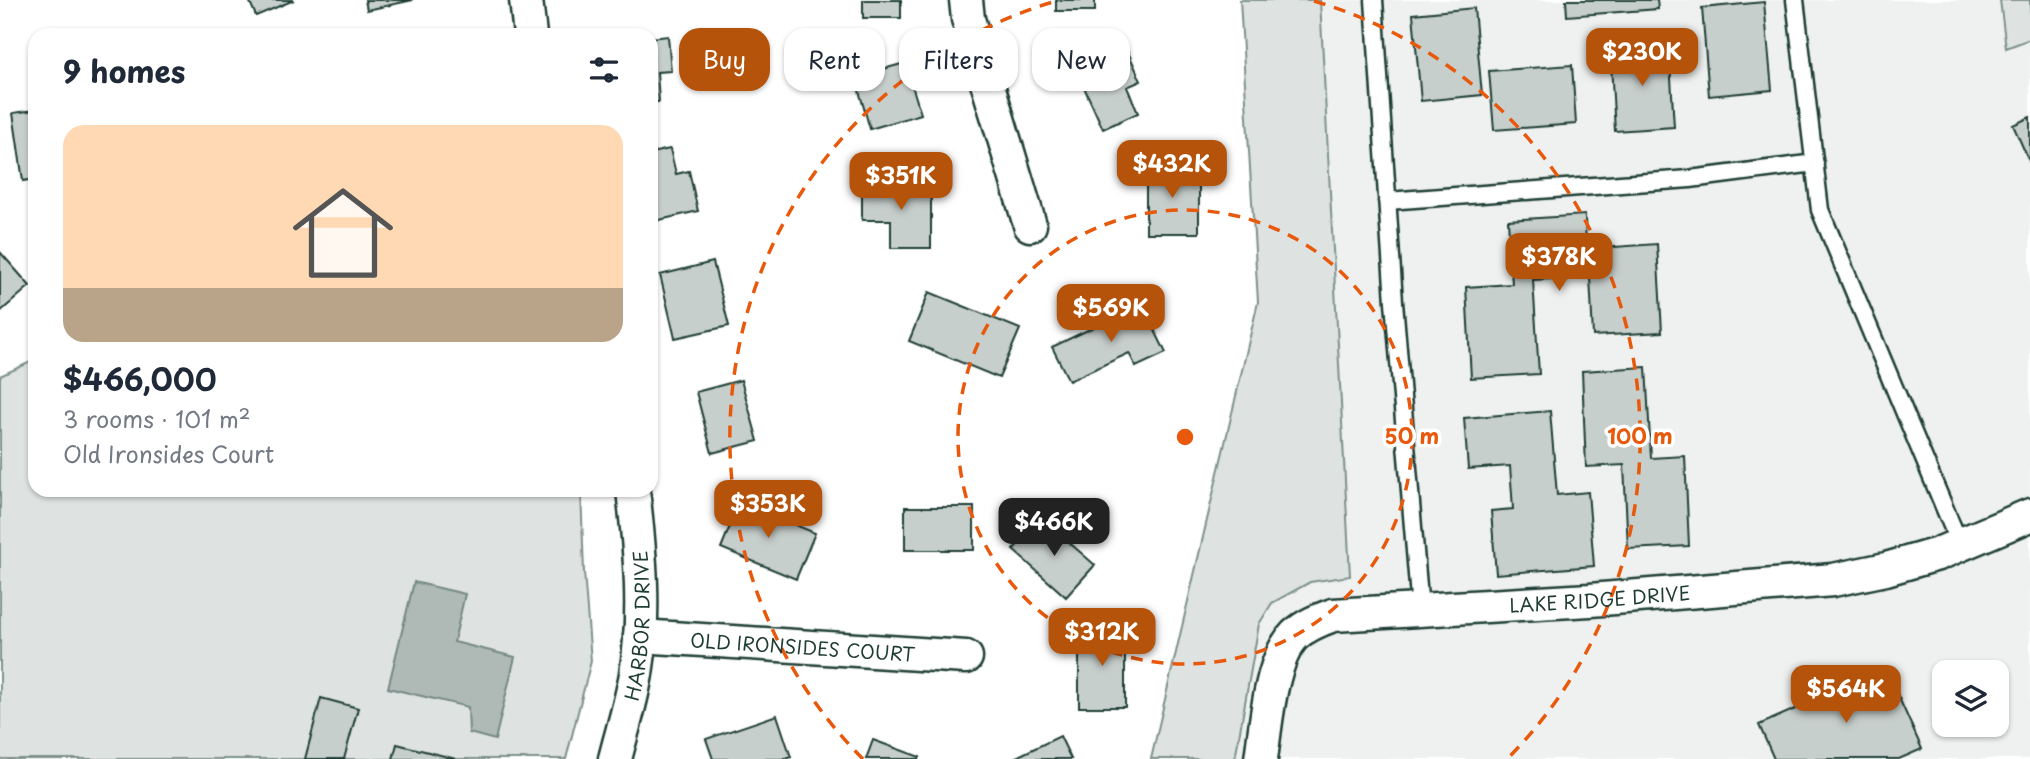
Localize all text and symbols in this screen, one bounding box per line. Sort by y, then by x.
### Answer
chip: Buy [679,28,770,91]
chip: Rent [784,28,885,91]
chip: Filters [899,28,1018,91]
chip: New [1032,28,1130,91]
pin: $230K [1593,28,1691,88]
text: $230K [1602,33,1682,68]
text: 9 homes [63,48,185,93]
icon: filters [585,51,623,89]
pin: $432K [1123,140,1221,200]
text: $432K [1133,145,1211,180]
pin: $351K [852,152,950,212]
text: $351K [866,157,936,192]
icon: home [280,170,406,296]
pin: $378K [1510,233,1608,293]
text: $378K [1522,238,1596,273]
pin: $569K [1062,284,1160,344]
text: $569K [1073,289,1149,324]
text: $466,000 [63,356,217,401]
text: 3 rooms · 101 m² [63,401,251,436]
text: 50 m [1385,419,1439,451]
text: 100 m [1607,419,1673,451]
centre of rings [1173,425,1197,449]
text: Old Ironsides Court [63,436,274,471]
pin: $353K [719,480,817,540]
text: $353K [730,485,806,520]
pin: $466K [1005,498,1103,558]
text: $466K [1015,503,1093,538]
street label: HARBOR DRIVE [617,550,655,703]
street label: LAKE RIDGE DRIVE [1509,578,1691,619]
pin: $312K [1053,608,1151,668]
text: $312K [1065,613,1139,648]
street label: OLD IRONSIDES COURT [689,625,916,668]
map controls [1932,660,2009,737]
button: layers [1932,660,2009,737]
pin: $564K [1797,666,1895,725]
text: $564K [1807,670,1885,705]

